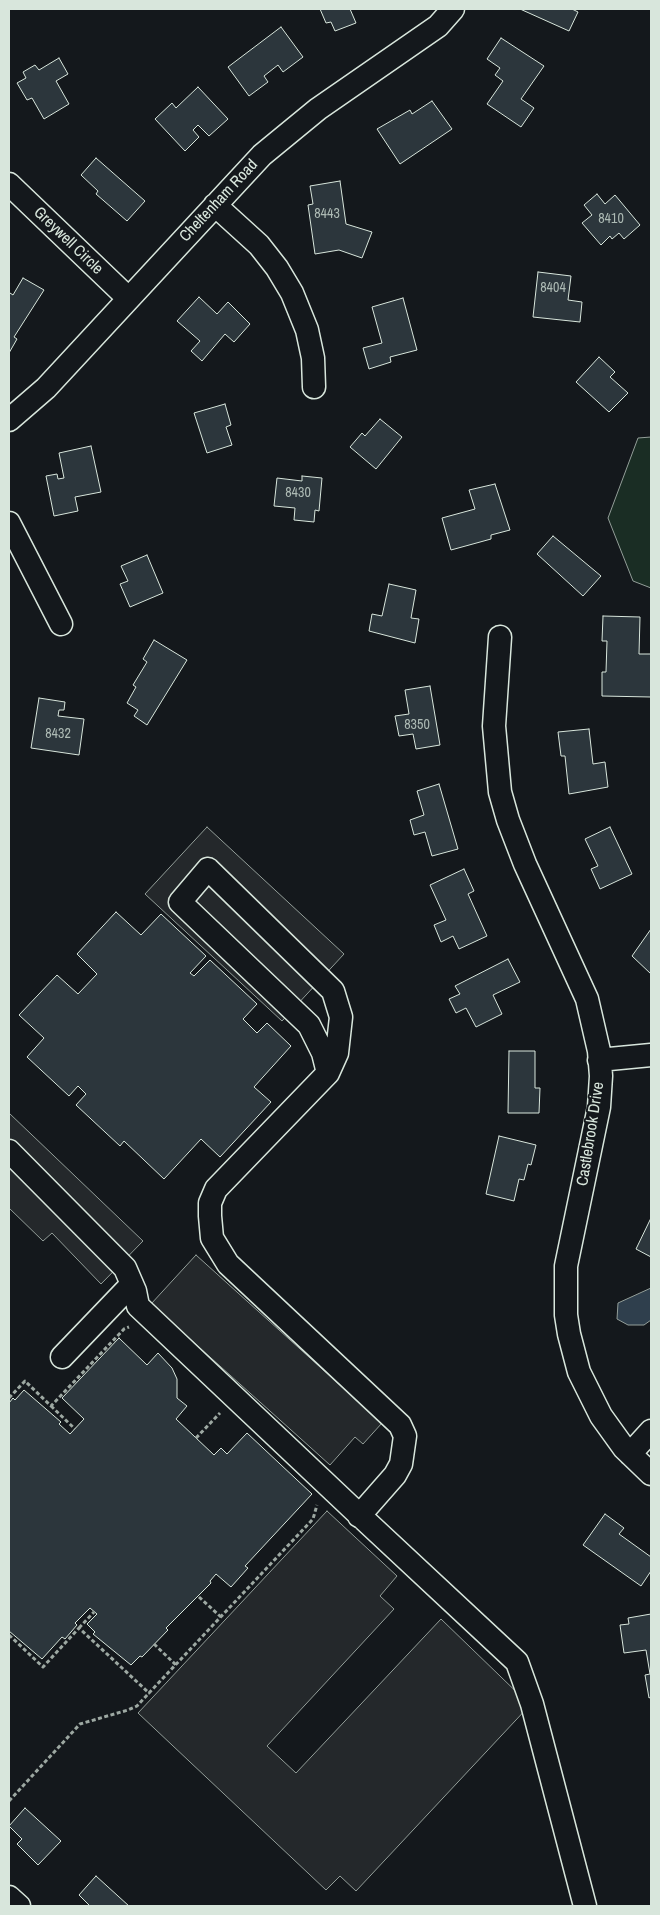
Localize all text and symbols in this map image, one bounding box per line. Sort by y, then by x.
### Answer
street label: Cheltenham Road [176,156,262,246]
street label: Greywell Circle [29,203,107,279]
house number: 8443 [314,206,340,222]
house number: 8410 [598,211,624,227]
house number: 8404 [540,280,566,296]
house number: 8430 [285,485,311,501]
house number: 8350 [404,717,430,733]
house number: 8432 [45,726,71,742]
street label: Castlebrook Drive [573,1081,609,1187]

